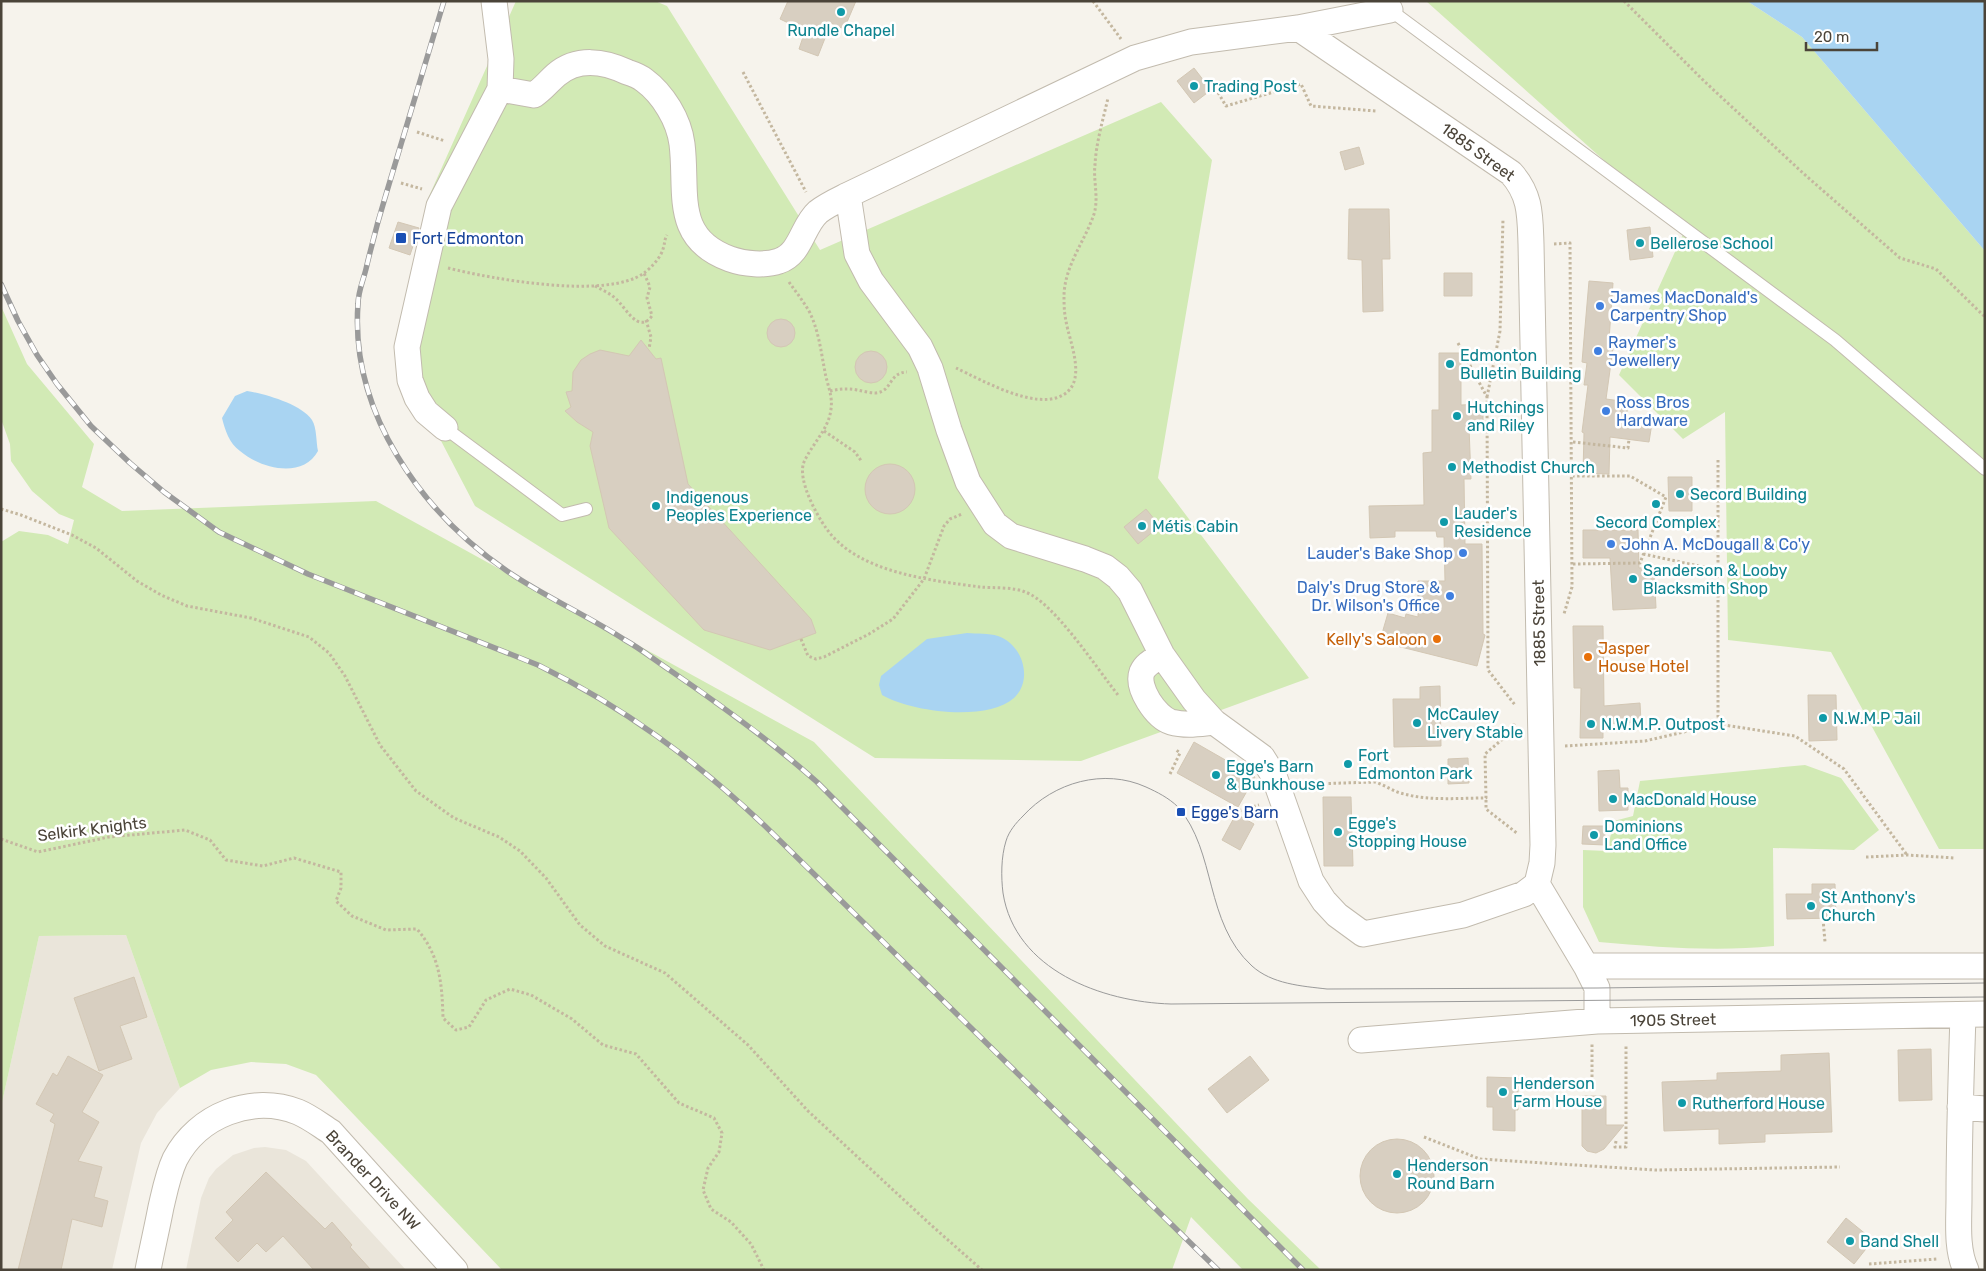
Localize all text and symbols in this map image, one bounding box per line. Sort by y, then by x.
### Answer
marker: Rundle Chapel [835,6,847,18]
scale bar [1806,20,1877,52]
place label: Rundle Chapel [787,21,895,40]
text: 20 m [1814,28,1849,46]
place label: Trading Post [1204,77,1297,96]
marker: Trading Post [1188,80,1200,92]
street label: 1885 Street [1437,119,1519,185]
place label: Fort Edmonton [412,229,524,248]
marker: Fort Edmonton [394,231,408,245]
place label: Bellerose School [1650,234,1773,253]
marker: Bellerose School [1634,237,1646,249]
place label: James MacDonald's Carpentry Shop [1610,288,1758,325]
marker: James MacDonald's Carpentry Shop [1594,300,1606,312]
place label: Raymer's Jewellery [1608,333,1680,370]
marker: Raymer's Jewellery [1592,345,1604,357]
place label: Edmonton Bulletin Building [1460,346,1581,383]
marker: Edmonton Bulletin Building [1444,358,1456,370]
place label: Ross Bros Hardware [1616,393,1690,430]
place label: Hutchings and Riley [1467,398,1544,435]
marker: Ross Bros Hardware [1600,405,1612,417]
marker: Hutchings and Riley [1451,410,1463,422]
place label: Methodist Church [1462,458,1595,477]
marker: Methodist Church [1446,461,1458,473]
place label: Secord Building [1690,485,1807,504]
place label: Indigenous Peoples Experience [666,488,812,525]
marker: Secord Building [1674,488,1686,500]
marker: Secord Complex [1650,498,1662,510]
marker: Indigenous Peoples Experience [650,500,662,512]
place label: Lauder's Residence [1454,504,1531,541]
place label: Secord Complex [1595,513,1717,532]
marker: Lauder's Residence [1438,516,1450,528]
place label: Métis Cabin [1152,517,1238,536]
marker: Métis Cabin [1136,520,1148,532]
place label: John A. McDougall & Co'y [1621,535,1810,554]
marker: John A. McDougall & Co'y [1605,538,1617,550]
place label: Lauder's Bake Shop [1307,544,1453,563]
marker: Lauder's Bake Shop [1457,547,1469,559]
place label: Sanderson & Looby Blacksmith Shop [1643,561,1787,598]
marker: Sanderson & Looby Blacksmith Shop [1627,573,1639,585]
place label: Daly's Drug Store & Dr. Wilson's Office [1297,578,1440,615]
street label: 1885 Street [1529,579,1549,667]
marker: Daly's Drug Store & Dr. Wilson's Office [1444,590,1456,602]
place label: Kelly's Saloon [1326,630,1427,649]
marker: Kelly's Saloon [1431,633,1443,645]
place label: Jasper House Hotel [1598,639,1689,676]
marker: Jasper House Hotel [1582,651,1594,663]
place label: McCauley Livery Stable [1427,705,1523,742]
place label: N.W.M.P Jail [1833,709,1921,728]
marker: N.W.M.P Jail [1817,712,1829,724]
place label: N.W.M.P. Outpost [1601,715,1725,734]
marker: McCauley Livery Stable [1411,717,1423,729]
marker: N.W.M.P. Outpost [1585,718,1597,730]
place label: Fort Edmonton Park [1358,746,1473,783]
place label: Egge's Barn & Bunkhouse [1226,757,1325,794]
marker: Fort Edmonton Park [1342,758,1354,770]
marker: Egge's Barn & Bunkhouse [1210,769,1222,781]
place label: MacDonald House [1623,790,1757,809]
marker: MacDonald House [1607,793,1619,805]
place label: Egge's Barn [1191,803,1279,822]
marker: Egge's Barn [1175,806,1187,818]
street label: Selkirk Knights [36,813,148,845]
place label: Egge's Stopping House [1348,814,1467,851]
place label: Dominions Land Office [1604,817,1687,854]
marker: Egge's Stopping House [1332,826,1344,838]
marker: Dominions Land Office [1588,829,1600,841]
place label: St Anthony's Church [1821,888,1916,925]
marker: St Anthony's Church [1805,900,1817,912]
street label: 1905 Street [1630,1010,1716,1030]
place label: Henderson Farm House [1513,1074,1602,1111]
marker: Henderson Farm House [1497,1086,1509,1098]
place label: Rutherford House [1692,1094,1825,1113]
marker: Rutherford House [1676,1097,1688,1109]
street label: Brander Drive NW [322,1126,424,1234]
place label: Henderson Round Barn [1407,1156,1495,1193]
marker: Henderson Round Barn [1391,1168,1403,1180]
place label: Band Shell [1860,1232,1939,1251]
marker: Band Shell [1844,1235,1856,1247]

